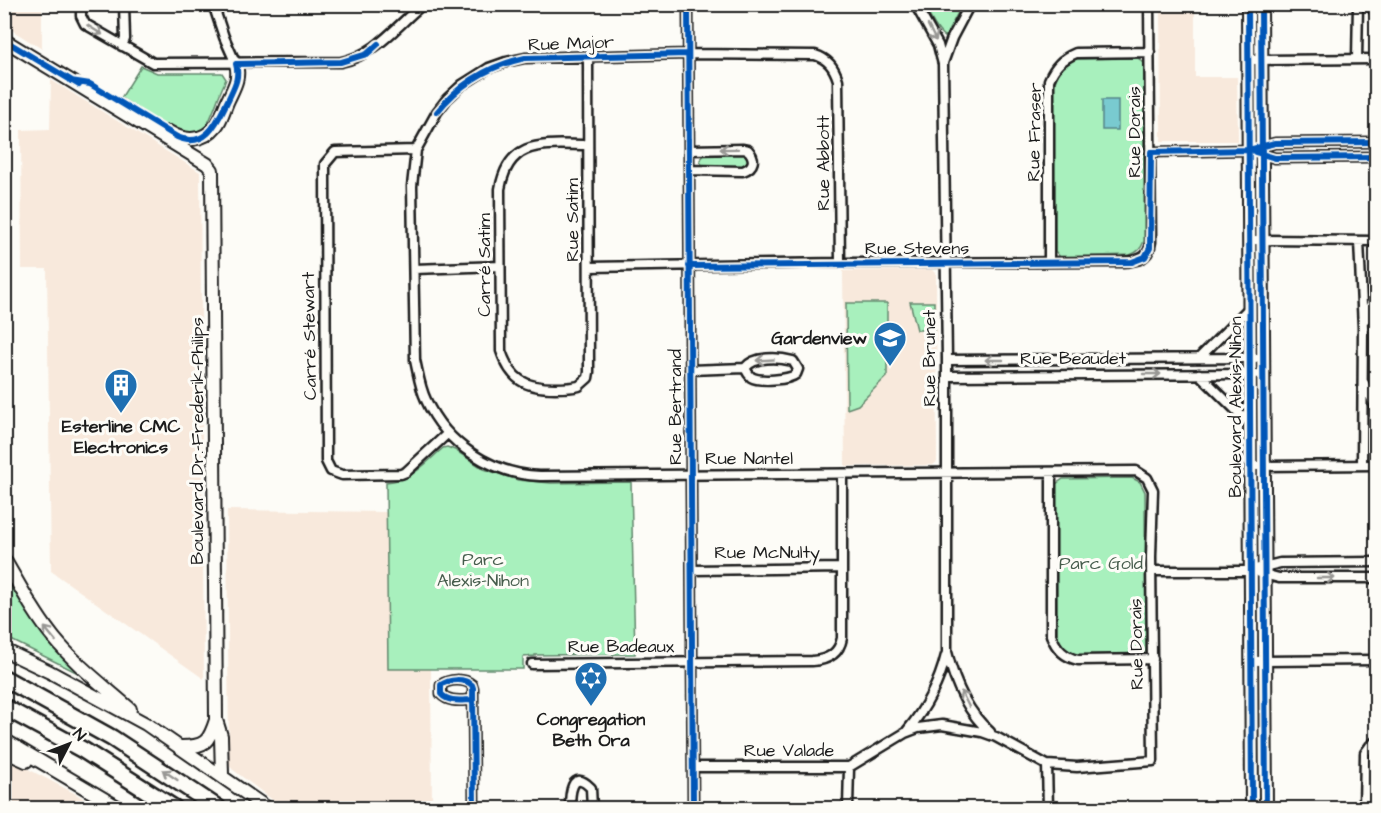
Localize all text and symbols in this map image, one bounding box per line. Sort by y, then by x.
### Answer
one-way arrow [86,24,103,37]
one-way arrow [926,24,938,42]
street label: Rue Major [527,30,615,57]
street label: Rue Fraser [1021,82,1048,182]
street label: Rue Dorais [1122,86,1147,178]
street label: Rue Abbott [811,115,836,211]
one-way arrow [720,143,740,155]
street label: Rue Satim [560,178,585,262]
street label: Carré Satim [472,213,497,317]
street label: Rue Stevens [865,236,969,261]
street label: Carré Stewart [296,271,323,400]
street label: Rue Brunet [917,309,942,406]
street label: Boulevard Alexis-Nihon [1223,316,1248,498]
street label: Boulevard Dr.-Frederik-Philips [185,317,210,565]
school or university icon: Gardenview [872,320,908,367]
place label: Gardenview [771,326,867,351]
street label: Rue Beaudet [1020,346,1127,371]
street label: Rue Bertrand [663,349,688,465]
one-way arrow [755,354,775,365]
one-way arrow [984,354,1004,366]
building icon: Esterline CMC Electronics [103,367,139,414]
one-way arrow [1142,368,1162,380]
place label: Esterline CMC Electronics [62,414,181,460]
street label: Rue Nantel [705,446,793,471]
street label: Rue McNulty [714,540,820,566]
park label: Parc Alexis-Nihon [437,547,529,593]
park label: Parc Gold [1059,551,1143,576]
one-way arrow [1315,572,1335,584]
street label: Rue Dorais [1123,598,1150,690]
one-way arrow [44,626,57,642]
street label: Rue Badeaux [568,634,675,659]
synagogue icon: Congregation Beth Ora [573,660,609,707]
one-way arrow [959,690,970,708]
place label: Congregation Beth Ora [537,707,645,753]
north arrow [39,714,99,774]
text: N [68,724,91,746]
street label: Rue Valade [744,738,834,763]
one-way arrow [162,769,179,781]

